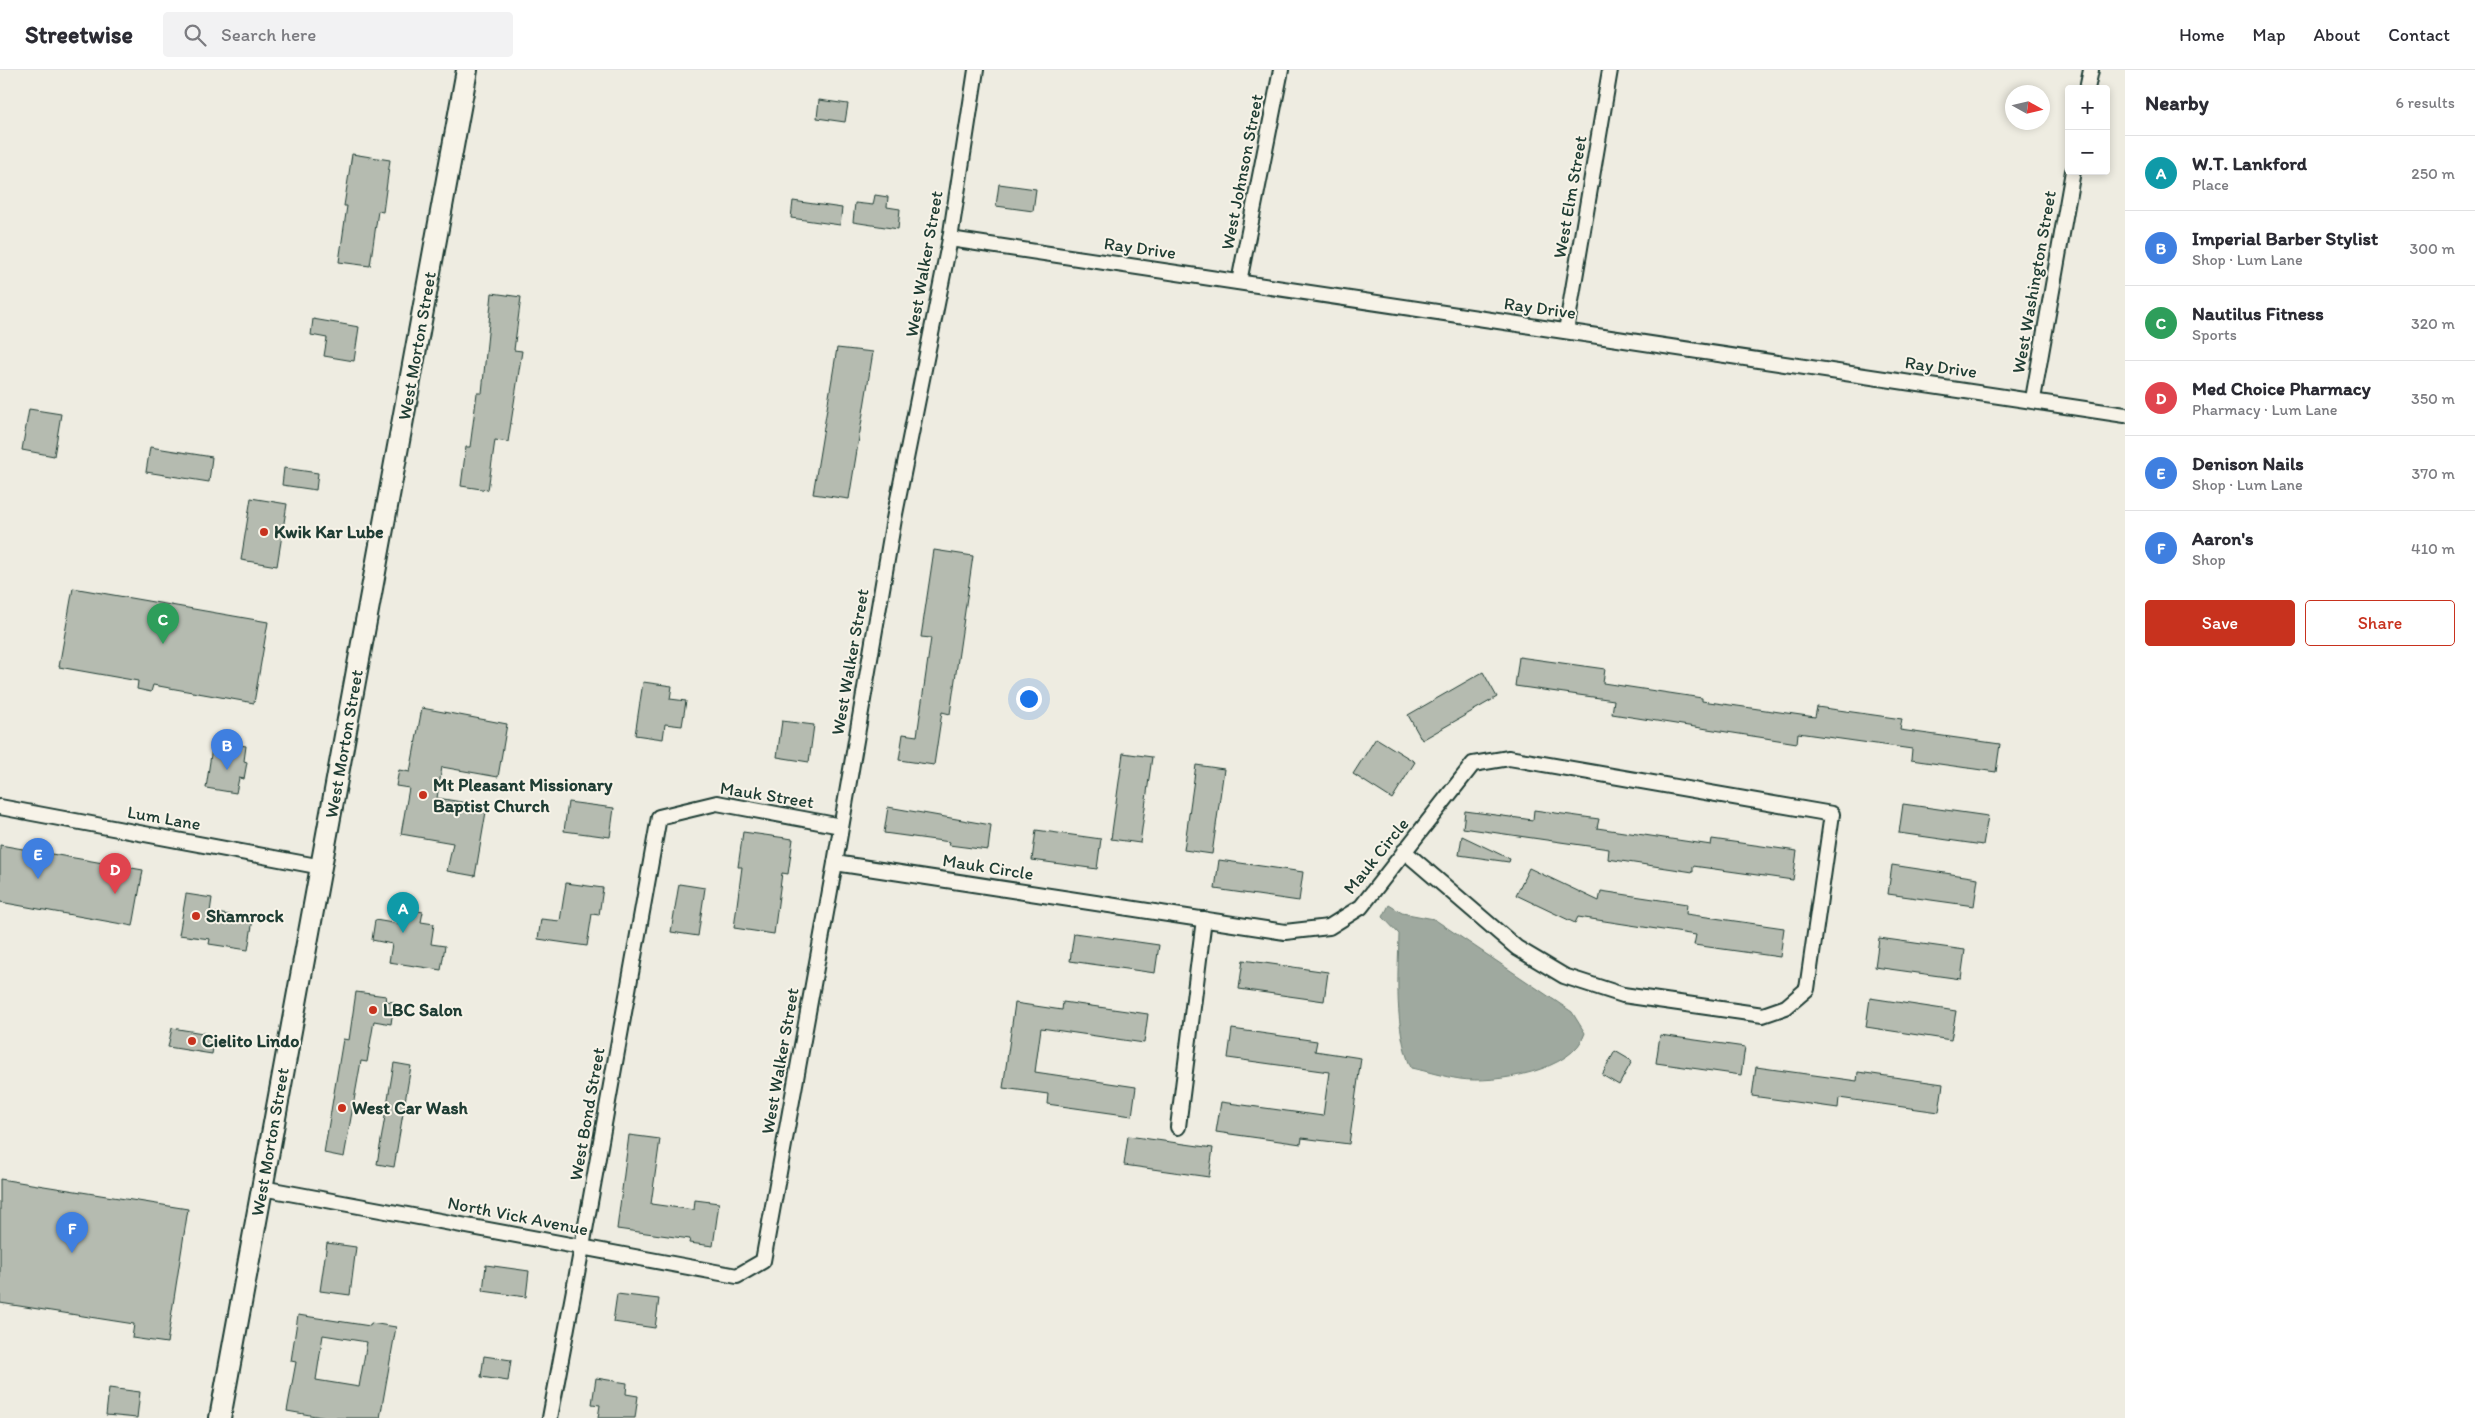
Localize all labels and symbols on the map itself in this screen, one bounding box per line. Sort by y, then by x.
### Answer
north arrow [2005,85,2050,130]
street label: West Johnson Street [1216,92,1268,252]
street label: West Elm Street [1548,134,1592,260]
street label: West Walker Street [900,189,948,339]
street label: West Washington Street [2007,189,2061,375]
street label: Ray Drive [1103,232,1177,264]
street label: West Morton Street [393,270,441,422]
street label: Ray Drive [1503,292,1577,324]
street label: Ray Drive [1904,351,1978,383]
place label: Kwik Kar Lube [274,521,384,543]
marker: Kwik Kar Lube [258,526,270,538]
street label: West Walker Street [826,587,874,737]
pin: C [147,603,179,644]
street label: West Morton Street [320,668,368,820]
your location [1016,686,1042,712]
pin: B [211,729,243,770]
place label: Mt Pleasant Missionary Baptist Church [433,774,613,817]
street label: Mauk Street [718,777,816,813]
marker: Mt Pleasant Missionary Baptist Church [417,789,429,801]
street label: Lum Lane [126,801,202,835]
street label: Mauk Circle [1339,813,1413,899]
pin: E [22,838,54,879]
street label: Mauk Circle [941,849,1035,885]
pin: D [99,853,131,894]
pin: A [387,892,419,933]
place label: Shamrock [206,905,284,927]
marker: Shamrock [190,910,202,922]
street label: West Walker Street [756,986,804,1136]
place label: LBC Salon [383,999,463,1021]
marker: LBC Salon [367,1004,379,1016]
place label: Cielito Lindo [202,1030,299,1052]
marker: Cielito Lindo [186,1035,198,1047]
street label: West Bond Street [564,1046,610,1182]
street label: West Morton Street [246,1066,294,1218]
place label: West Car Wash [352,1097,469,1119]
marker: West Car Wash [336,1102,348,1114]
street label: North Vick Avenue [446,1192,590,1240]
pin: F [56,1212,88,1253]

